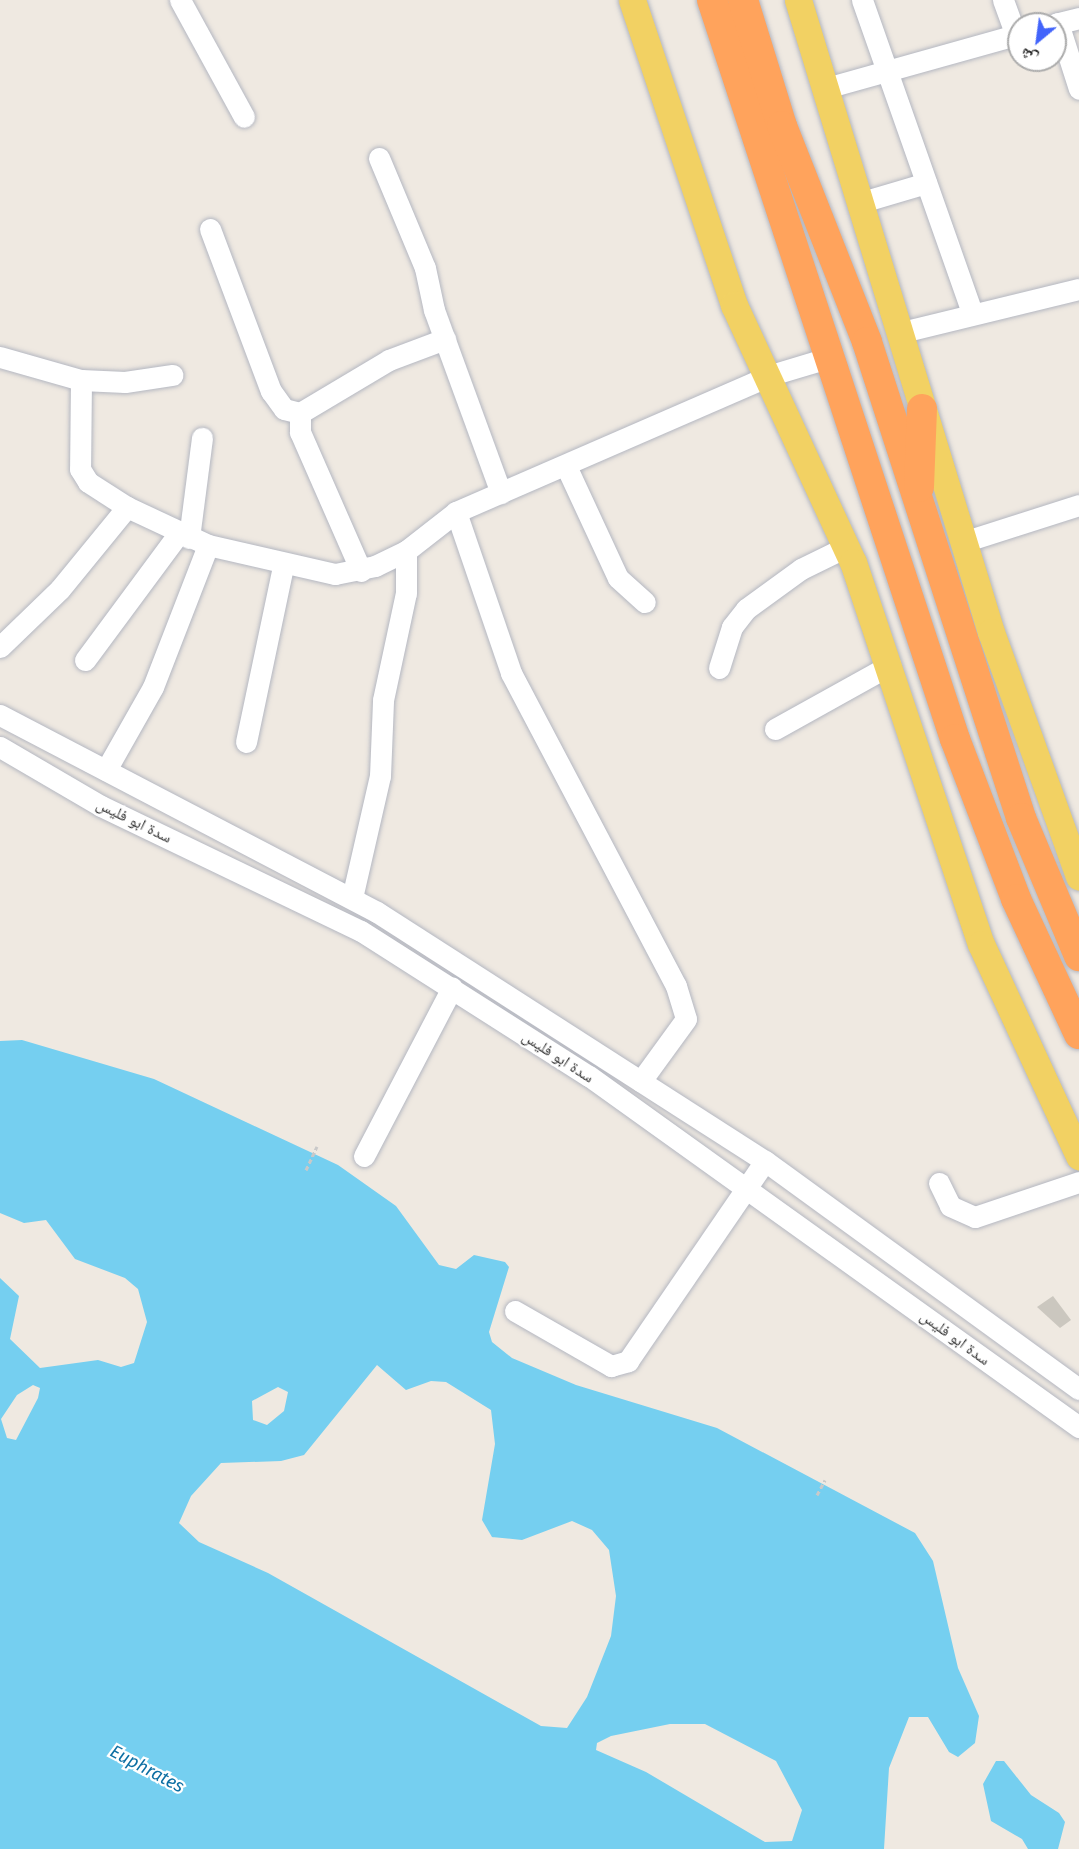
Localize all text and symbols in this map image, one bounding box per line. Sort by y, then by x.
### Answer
north arrow [1007,12,1067,72]
text: ش [1017,44,1041,69]
street label: سدة ابو فليس [93,795,175,847]
street label: سدة ابو فليس [519,1027,597,1087]
street label: سدة ابو فليس [916,1306,994,1370]
water label: Euphrates [106,1741,188,1797]

